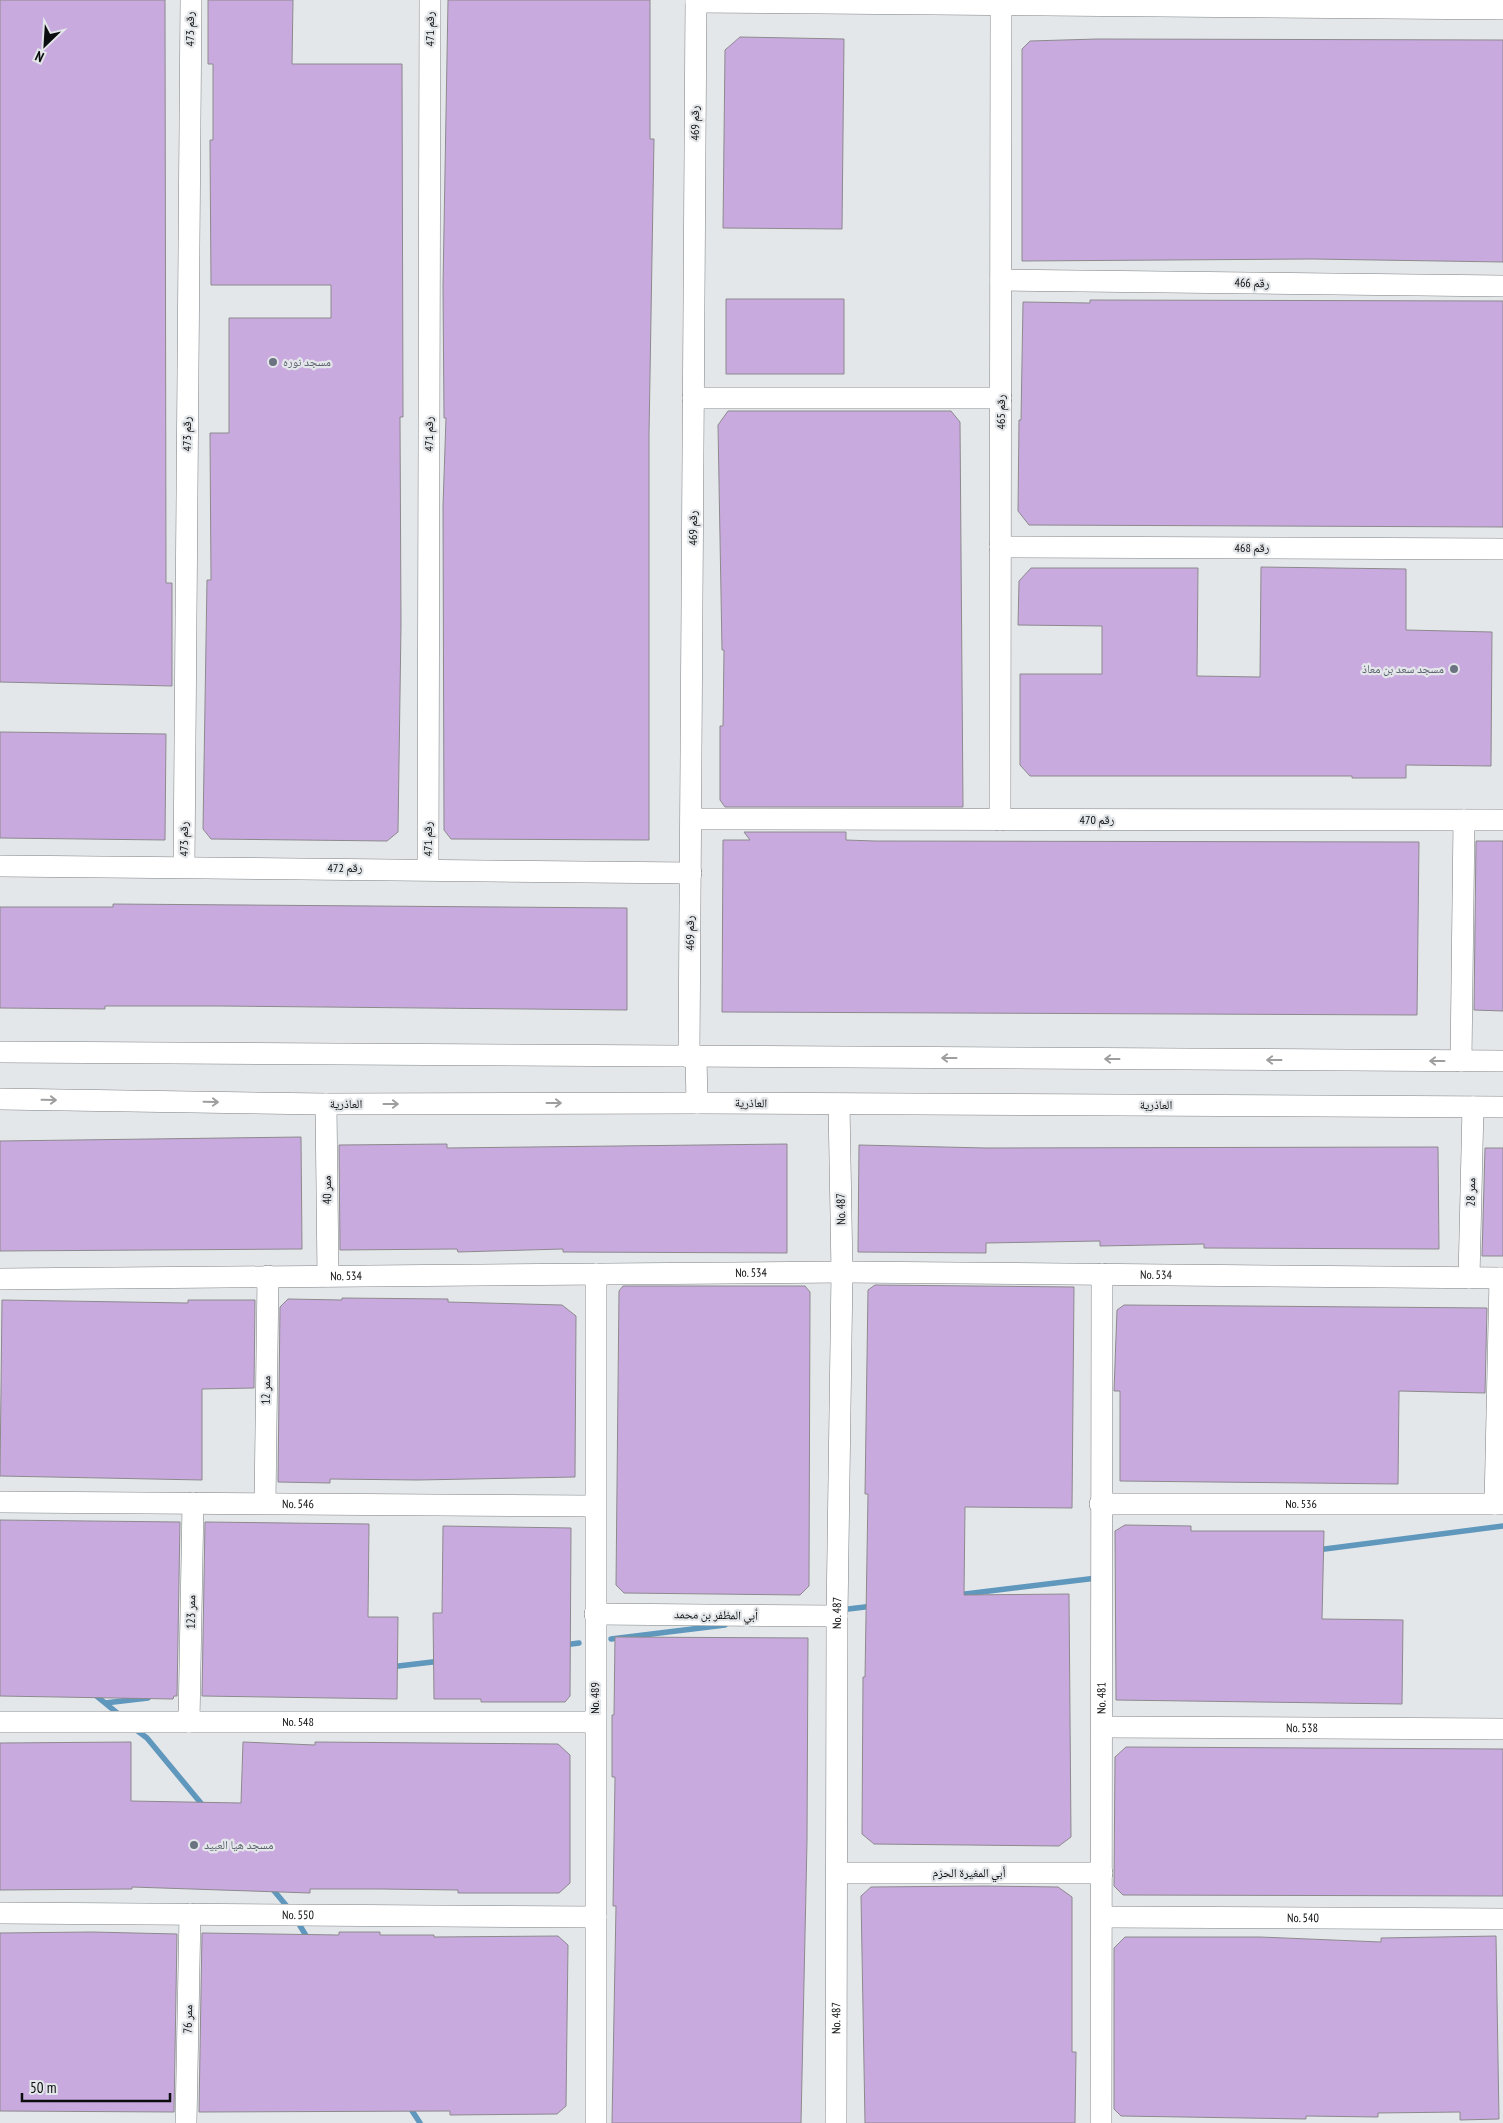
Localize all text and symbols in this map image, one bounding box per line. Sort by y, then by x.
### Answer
street label: رقم 473 [182,11,198,46]
street label: رقم 471 [422,11,438,46]
north arrow [20,20,70,70]
text: N [32,47,47,67]
street label: رقم 469 [687,105,703,140]
street label: رقم 466 [1234,275,1270,291]
place label: مسجد نوره [283,354,331,369]
marker: مسجد نوره [267,356,279,368]
street label: رقم 465 [993,394,1009,429]
street label: رقم 473 [179,416,195,451]
street label: رقم 471 [421,416,437,451]
street label: رقم 469 [685,510,701,545]
street label: رقم 468 [1235,540,1270,556]
place label: مسجد سعد بن معاذ [1362,661,1444,676]
marker: مسجد سعد بن معاذ [1448,663,1460,675]
street label: رقم 470 [1080,812,1115,828]
street label: رقم 473 [176,821,192,856]
street label: رقم 471 [420,821,436,856]
street label: رقم 472 [328,860,363,876]
street label: رقم 469 [682,915,698,950]
one-way arrow [942,1053,958,1063]
one-way arrow [1104,1054,1120,1064]
one-way arrow [1267,1055,1283,1065]
one-way arrow [1429,1056,1446,1066]
one-way arrow [40,1095,56,1105]
street label: العاذرية [735,1095,768,1110]
street label: العاذرية [330,1096,362,1111]
one-way arrow [202,1097,219,1107]
street label: العاذرية [1140,1097,1172,1112]
one-way arrow [545,1098,561,1108]
one-way arrow [382,1099,399,1109]
street label: ممر 40 [319,1176,334,1204]
street label: ممر 28 [1463,1178,1478,1206]
street label: No. 487 [833,1193,848,1225]
street label: No. 534 [735,1265,768,1280]
street label: No. 534 [1140,1267,1172,1282]
street label: No. 534 [330,1268,363,1283]
street label: ممر 12 [258,1376,273,1404]
street label: No. 546 [282,1496,314,1511]
street label: No. 536 [1285,1496,1317,1511]
street label: ممر 123 [183,1595,198,1629]
street label: No. 487 [829,1597,844,1629]
street label: أبي المظفر بن محمد [674,1606,758,1626]
street label: No. 489 [587,1682,602,1714]
street label: No. 481 [1093,1682,1109,1714]
street label: No. 548 [282,1714,314,1729]
street label: No. 538 [1286,1720,1318,1735]
place label: مسجد هيا العبيد [204,1837,274,1852]
marker: مسجد هيا العبيد [188,1839,200,1851]
street label: أبي المغيرة الحزم [933,1865,1006,1883]
street label: No. 550 [282,1907,314,1922]
street label: No. 540 [1287,1910,1319,1925]
street label: No. 487 [828,2002,843,2034]
street label: ممر 76 [180,2005,195,2033]
scale bar [22,2070,170,2102]
text: 50 m [30,2078,56,2097]

